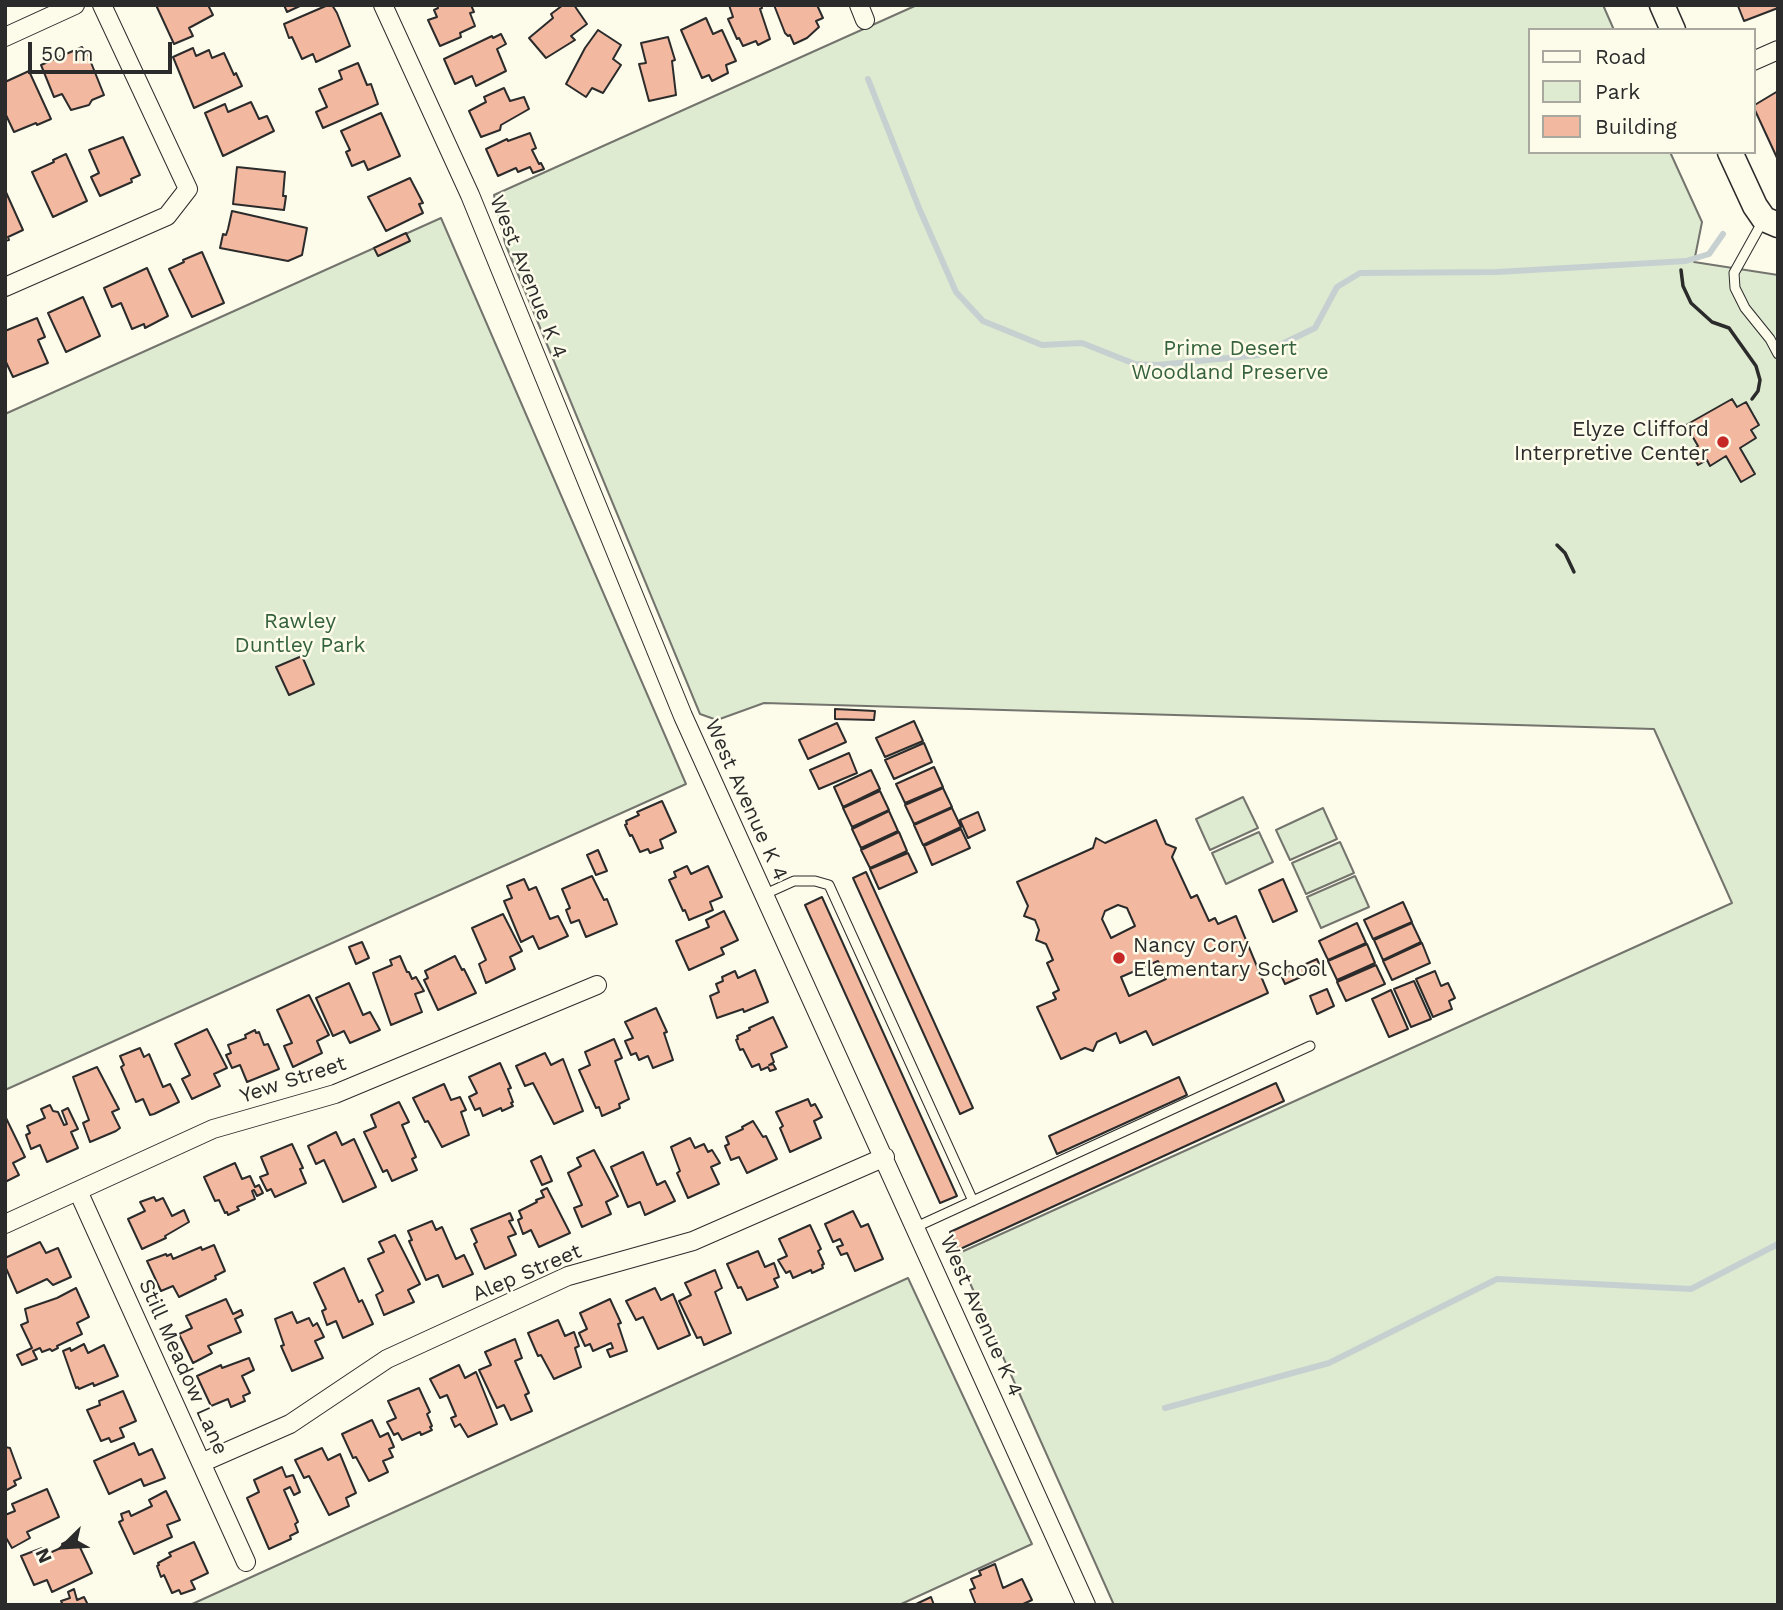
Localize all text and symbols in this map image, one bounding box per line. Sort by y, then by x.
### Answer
scale bar [32,28,175,72]
legend [1528,28,1755,154]
text: 50 m [41,41,93,66]
text: Road [1595,44,1646,69]
text: Park [1595,79,1640,104]
text: Building [1595,114,1677,139]
street label: West Avenue K 4 [484,192,572,362]
park label: Prime Desert Woodland Preserve [1131,336,1329,386]
place label: Elyze Clifford Interpretive Center [1514,417,1709,467]
marker: Elyze Clifford Interpretive Center [1715,434,1731,450]
park label: Rawley Duntley Park [235,609,365,659]
street label: West Avenue K 4 [699,715,793,885]
place label: Nancy Cory Elementary School [1133,933,1327,983]
marker: Nancy Cory Elementary School [1111,950,1127,966]
street label: Yew Street [237,1051,349,1109]
street label: West Avenue K 4 [934,1231,1028,1401]
street label: Alep Street [469,1239,585,1307]
street label: Still Meadow Lane [133,1275,233,1459]
north arrow [28,1512,98,1582]
text: N [30,1545,57,1567]

